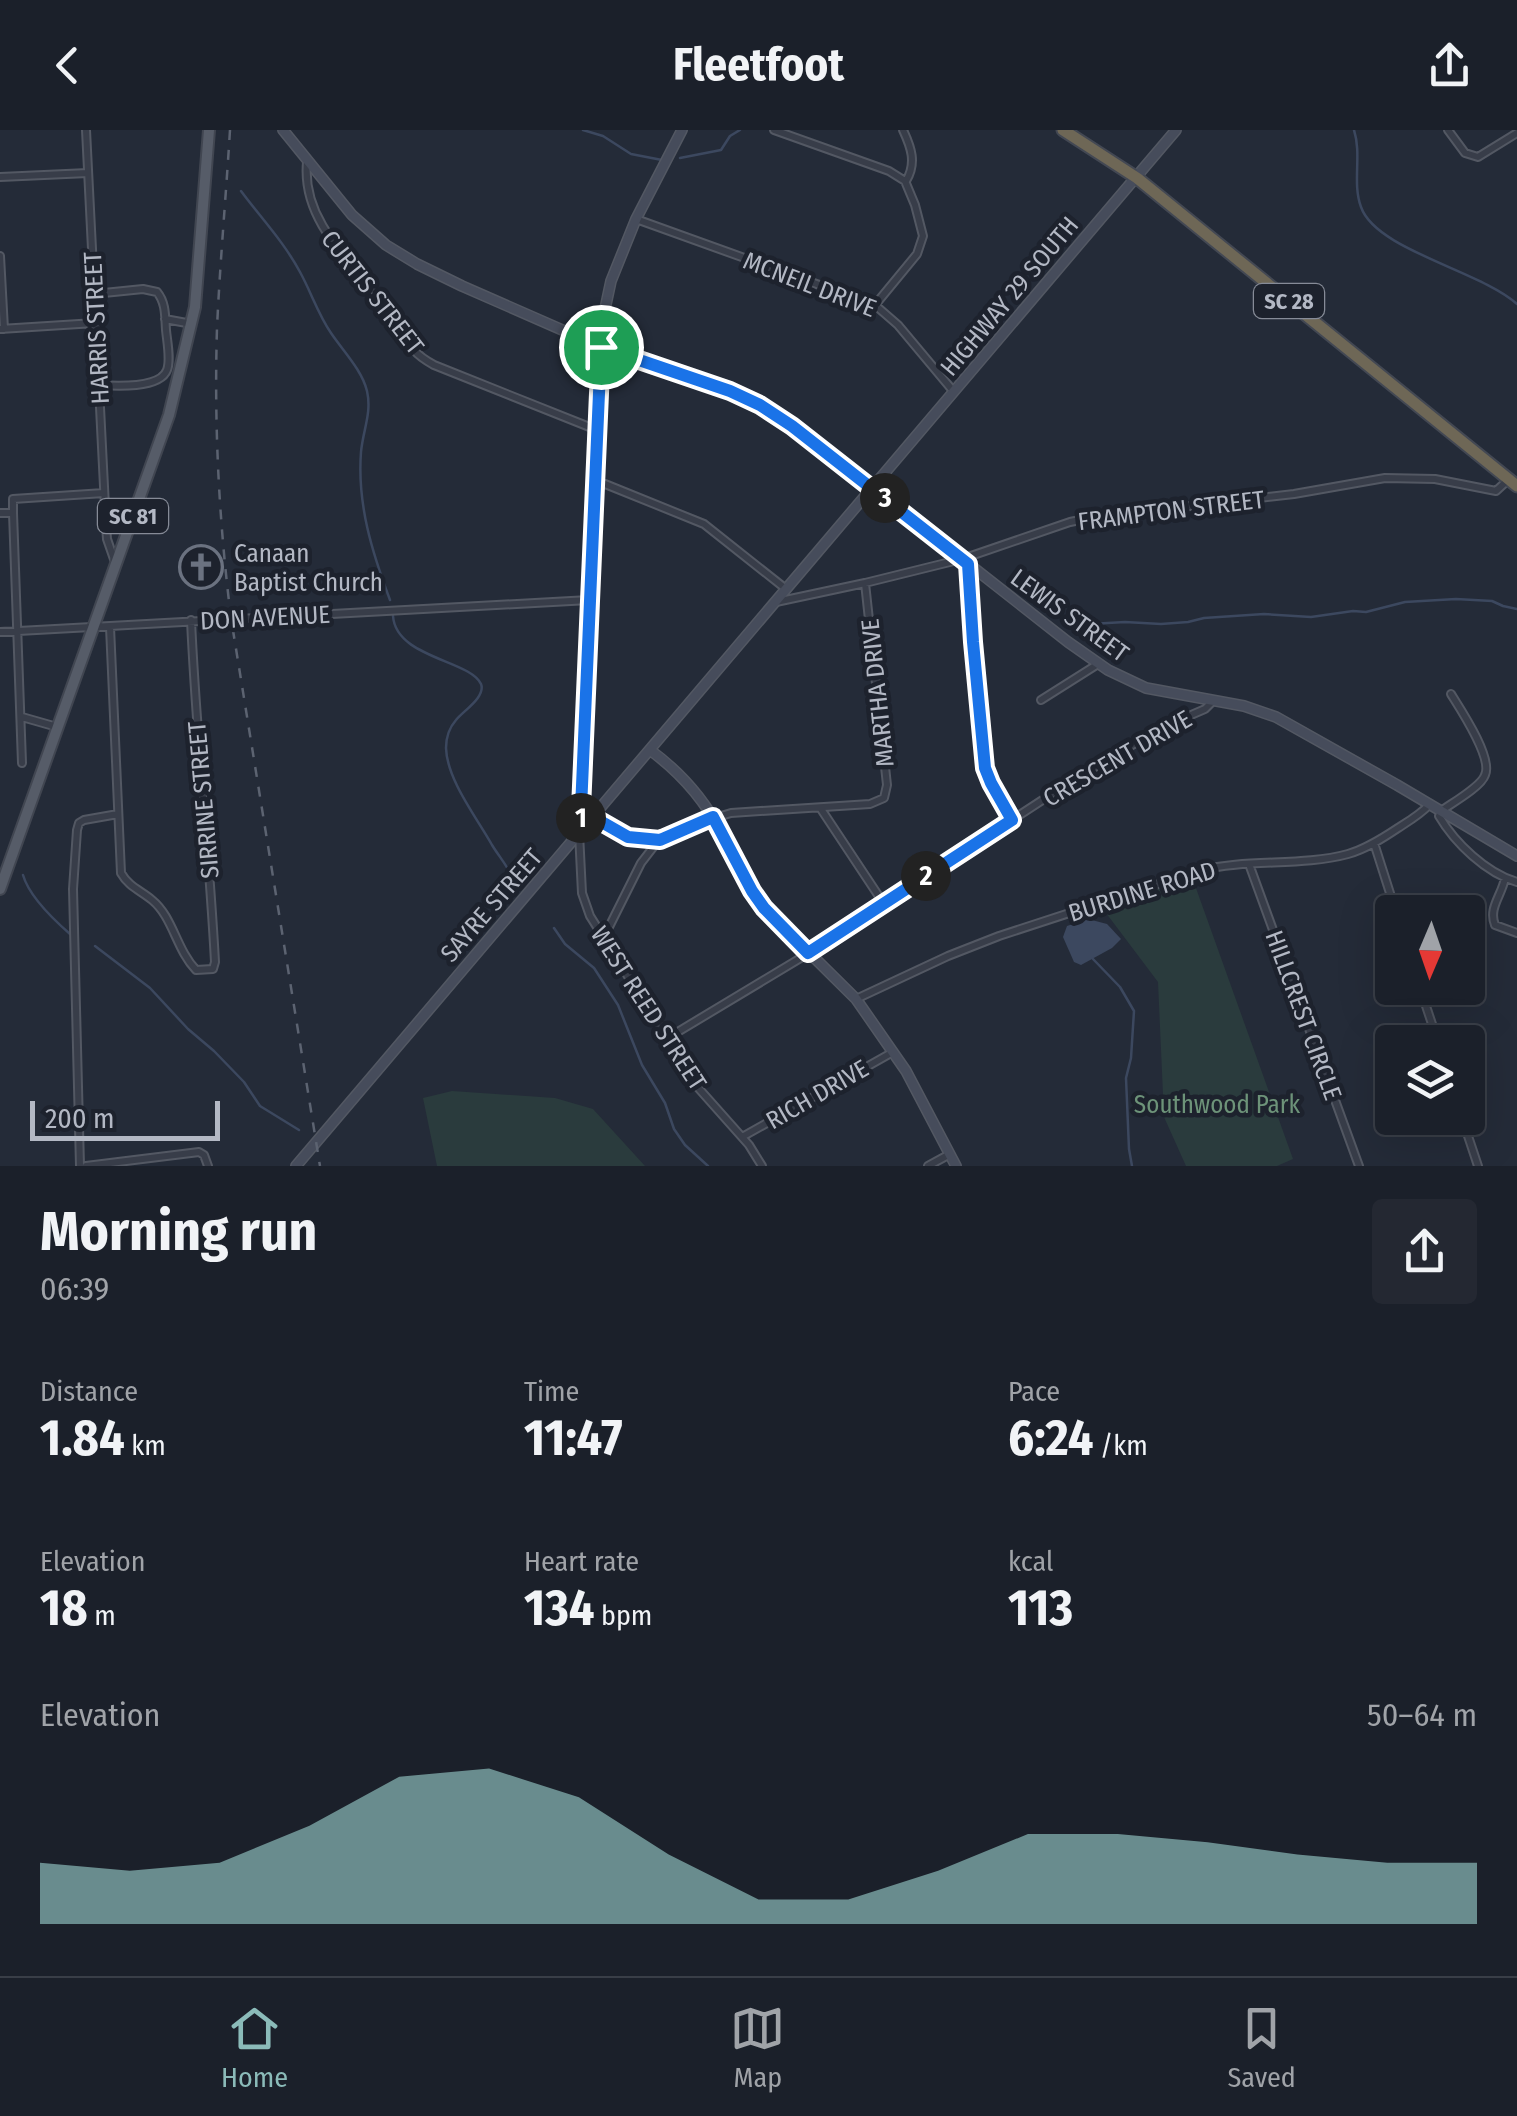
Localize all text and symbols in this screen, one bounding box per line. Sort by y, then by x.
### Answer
icon: back [40,38,95,93]
text: Fleetfoot [673,38,844,92]
icon: share [1422,38,1477,93]
street label: HIGHWAY 29 SOUTH [934,211,1085,382]
street label: CURTIS STREET [315,225,430,361]
street label: MCNEIL DRIVE [739,246,880,324]
street label: HARRIS STREET [78,251,116,405]
road number: SC 28 [1254,284,1324,318]
pin [559,305,644,390]
icon: arrive [574,320,629,375]
pin: 3 [860,473,910,523]
text: 3 [878,481,892,514]
street label: FRAMPTON STREET [1076,485,1266,537]
road number: SC 81 [98,499,168,533]
place label: Canaan Baptist Church [234,539,383,598]
church icon: Canaan Baptist Church [178,544,224,590]
street label: LEWIS STREET [1005,563,1135,669]
street label: DON AVENUE [199,600,331,636]
street label: MARTHA DRIVE [855,617,901,769]
street label: CRESCENT DRIVE [1038,704,1197,813]
street label: SIRRINE STREET [182,720,226,880]
pin: 1 [556,793,606,843]
text: 1 [575,801,587,834]
street label: SAYRE STREET [435,843,549,968]
pin: 2 [901,851,951,901]
street label: BURDINE ROAD [1065,855,1220,929]
text: 2 [920,859,932,892]
north arrow [1375,895,1485,1005]
map controls [1375,895,1485,1135]
street label: WEST REED STREET [584,921,712,1096]
street label: HILLCREST CIRCLE [1259,927,1348,1104]
button: layers [1375,1025,1485,1135]
street label: RICH DRIVE [761,1054,874,1136]
park label: Southwood Park [1134,1090,1301,1120]
scale bar [30,1096,220,1140]
text: 200 m [45,1102,115,1135]
text: Morning run [40,1199,317,1265]
button: share [1372,1199,1477,1304]
text: 06:39 [40,1270,109,1308]
text: Distance [40,1375,138,1408]
text: Time [524,1375,579,1408]
text: Pace [1008,1375,1060,1408]
text: 1.84 [40,1408,125,1468]
text: 11:47 [524,1408,623,1468]
text: 6:24 [1008,1408,1093,1468]
text: km [125,1429,166,1462]
text: /km [1093,1429,1148,1462]
text: Elevation [40,1545,145,1578]
text: Heart rate [524,1545,639,1578]
text: kcal [1008,1545,1053,1578]
text: 18 [40,1578,88,1638]
text: 134 [524,1578,594,1638]
text: 113 [1008,1578,1073,1638]
text: m [88,1599,116,1632]
text: bpm [594,1599,652,1632]
text: Elevation [40,1696,160,1734]
text: 50–64 m [1367,1696,1477,1734]
tab: Home [221,2001,288,2094]
tab: Map [730,2001,785,2094]
tab: Saved [1227,2001,1296,2094]

